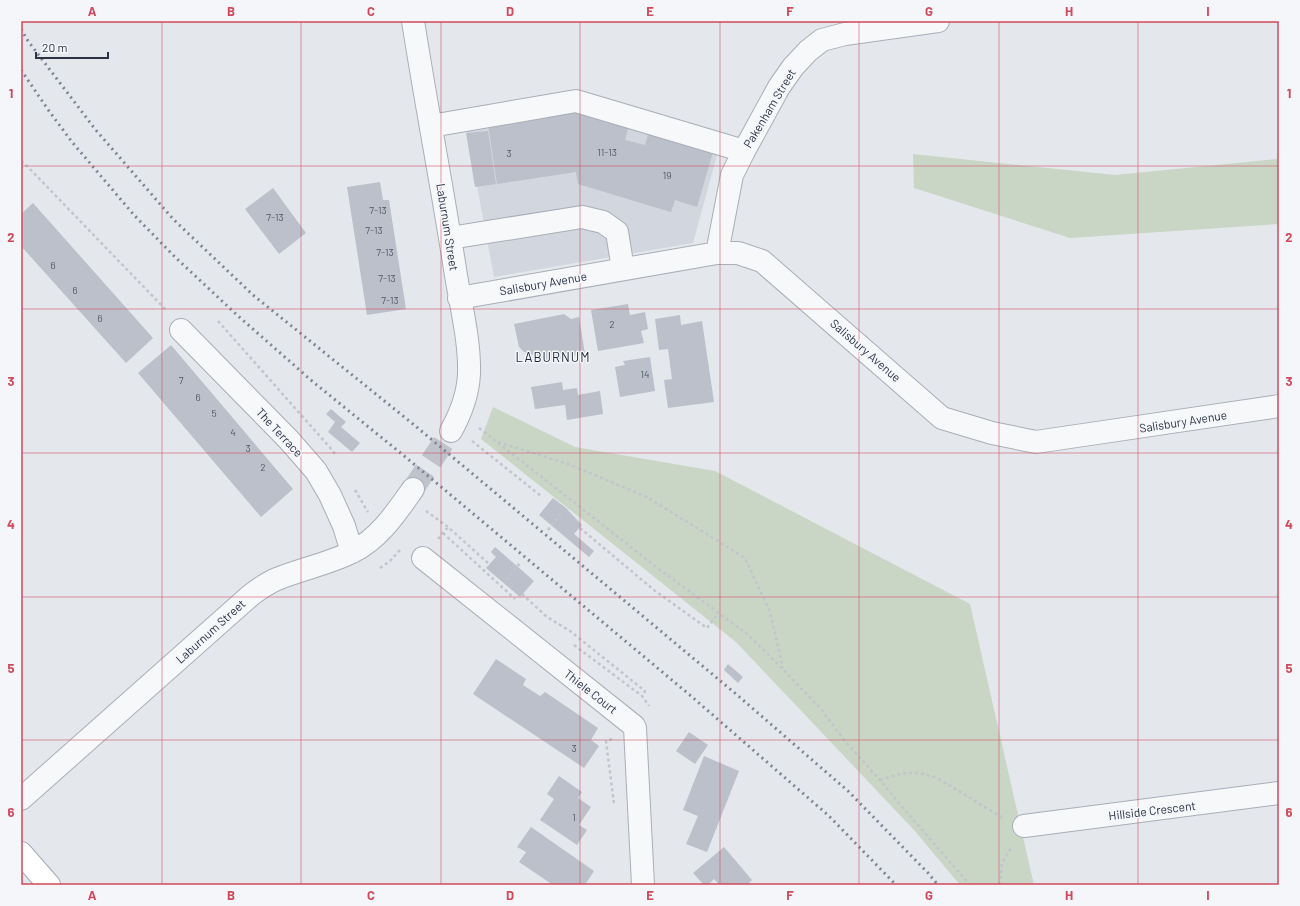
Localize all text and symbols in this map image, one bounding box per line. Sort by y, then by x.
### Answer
text: A [88,3,97,19]
text: B [227,3,235,19]
text: C [367,3,375,19]
text: D [506,3,514,19]
text: E [646,3,654,19]
text: F [786,3,794,19]
text: G [925,3,933,19]
text: H [1065,3,1073,19]
text: I [1206,3,1210,19]
scale bar [36,34,108,60]
text: 20 m [42,40,68,54]
street label: Pakenham Street [740,66,798,150]
text: 1 [9,85,13,101]
text: 1 [1287,85,1291,101]
house number: 11-13 [597,146,617,158]
house number: 3 [506,147,512,159]
house number: 19 [663,169,671,181]
street label: Laburnum Street [434,182,462,272]
house number: 7-13 [369,204,387,216]
house number: 7-13 [266,211,284,223]
house number: 7-13 [365,224,383,236]
text: 2 [7,229,15,245]
text: 2 [1285,229,1293,245]
house number: 7-13 [376,246,394,258]
house number: 6 [50,259,56,271]
street label: Salisbury Avenue [498,268,588,298]
house number: 7-13 [378,272,396,284]
house number: 6 [72,284,78,296]
house number: 7-13 [381,294,399,306]
house number: 6 [97,312,103,324]
street label: Salisbury Avenue [828,316,904,384]
house number: 2 [609,318,615,330]
district label: LABURNUM [516,349,590,365]
house number: 14 [640,368,650,380]
text: 3 [7,373,15,389]
text: 3 [1285,373,1293,389]
house number: 7 [179,374,184,386]
house number: 6 [195,391,201,403]
street label: The Terrace [254,405,306,459]
house number: 5 [211,407,217,419]
street label: Salisbury Avenue [1138,407,1228,435]
house number: 4 [230,426,236,438]
house number: 3 [245,442,251,454]
house number: 2 [260,461,266,473]
text: 4 [7,516,15,532]
text: 4 [1285,516,1293,532]
street label: Laburnum Street [173,596,247,666]
text: 5 [7,660,15,676]
text: 5 [1285,660,1293,676]
street label: Thiele Court [562,666,620,716]
house number: 3 [571,742,577,754]
street label: Hillside Crescent [1108,798,1196,822]
text: 6 [8,804,15,820]
text: 6 [1286,804,1293,820]
house number: 1 [572,811,576,823]
text: A [88,887,97,903]
text: B [227,887,235,903]
text: C [367,887,375,903]
text: D [506,887,514,903]
text: E [646,887,654,903]
text: F [786,887,794,903]
text: G [925,887,933,903]
text: H [1065,887,1073,903]
text: I [1206,887,1210,903]

